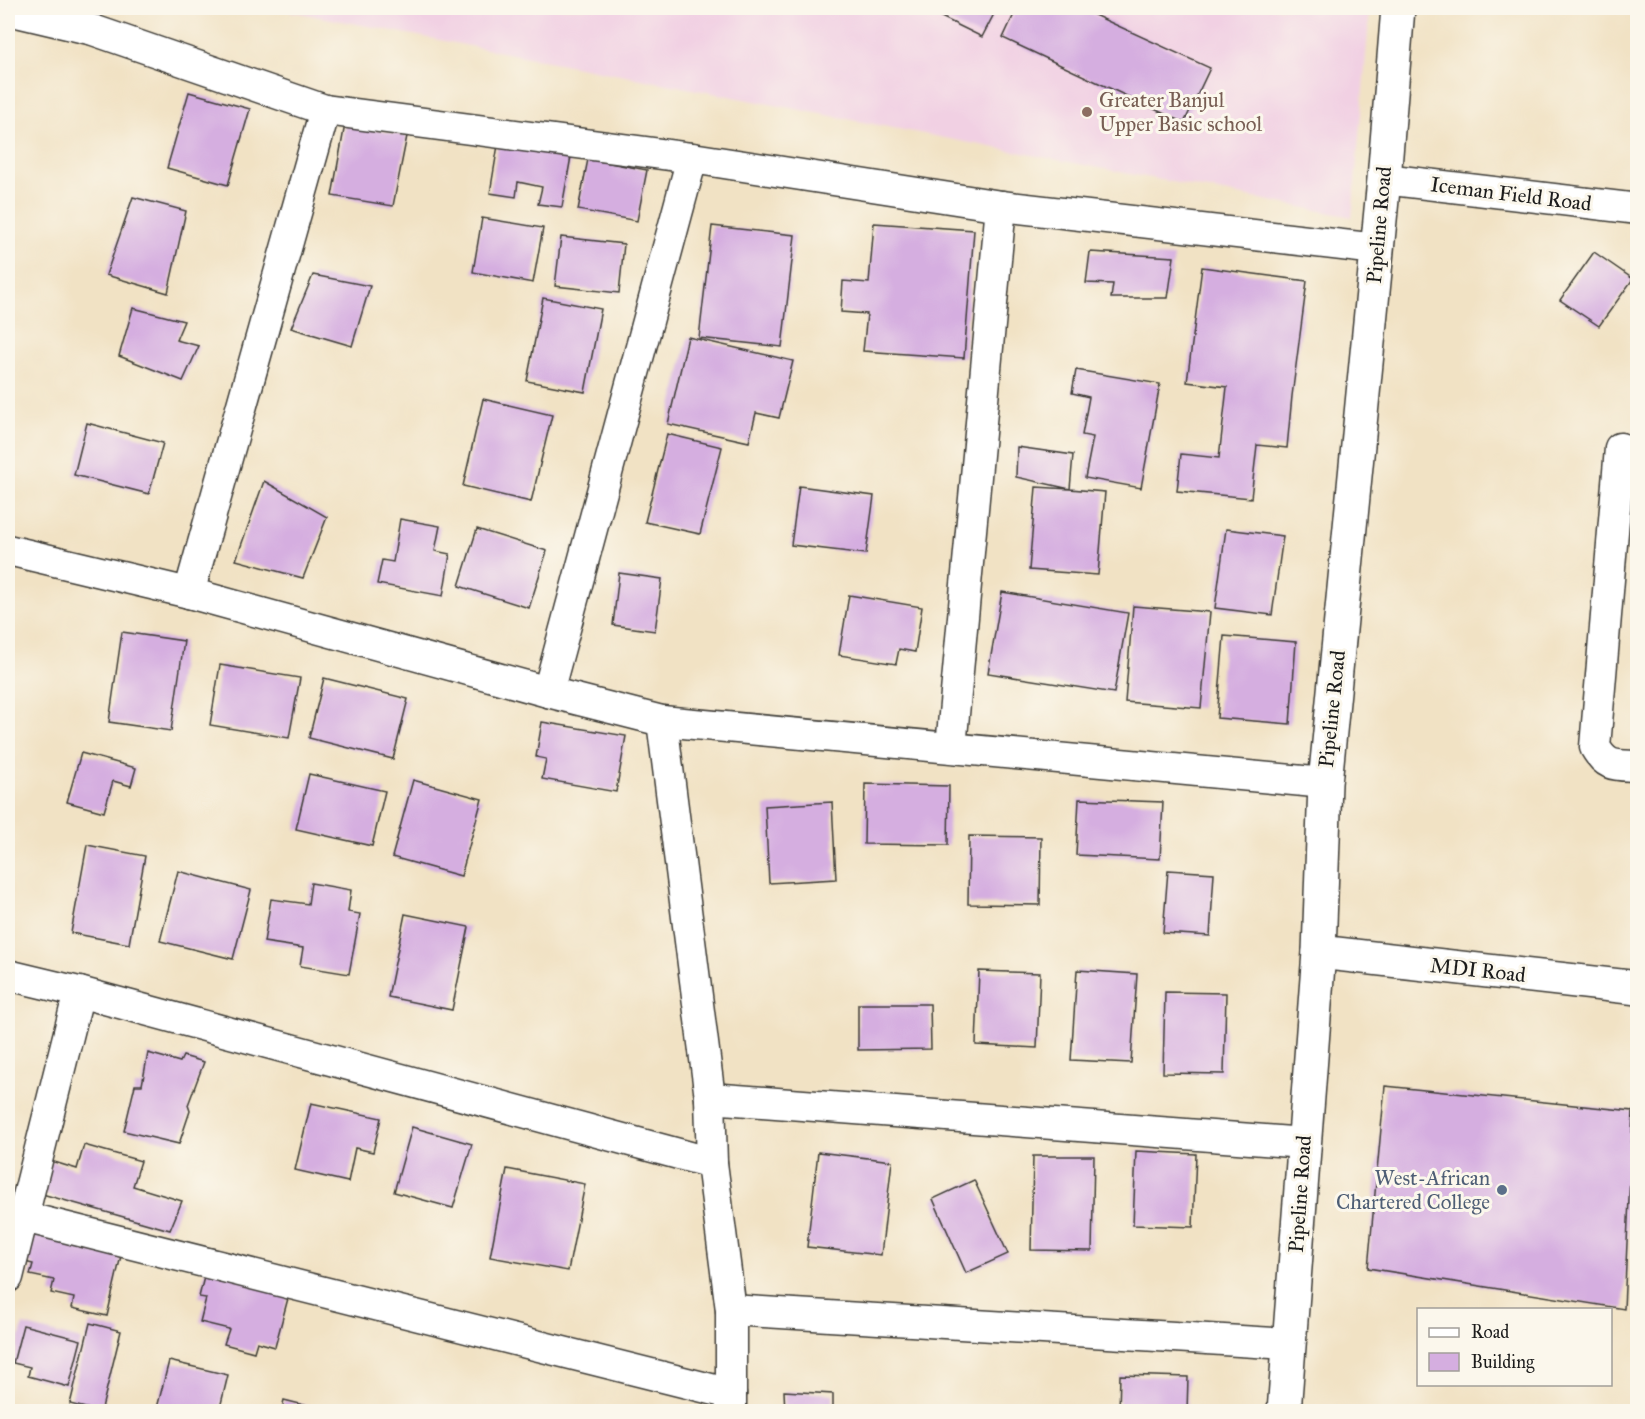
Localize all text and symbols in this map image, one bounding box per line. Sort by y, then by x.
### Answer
place label: Greater Banjul Upper Basic school [1099,87,1262,137]
marker: Greater Banjul Upper Basic school [1080,105,1094,119]
street label: Pipeline Road [1361,165,1397,285]
street label: Iceman Field Road [1429,171,1594,217]
street label: Pipeline Road [1313,649,1351,769]
street label: MDI Road [1429,952,1528,988]
street label: Pipeline Road [1283,1134,1317,1254]
place label: West-African Chartered College [1336,1165,1490,1215]
marker: West-African Chartered College [1495,1183,1509,1197]
legend [1417,1308,1612,1386]
text: Road [1471,1321,1509,1343]
text: Building [1471,1351,1535,1374]

